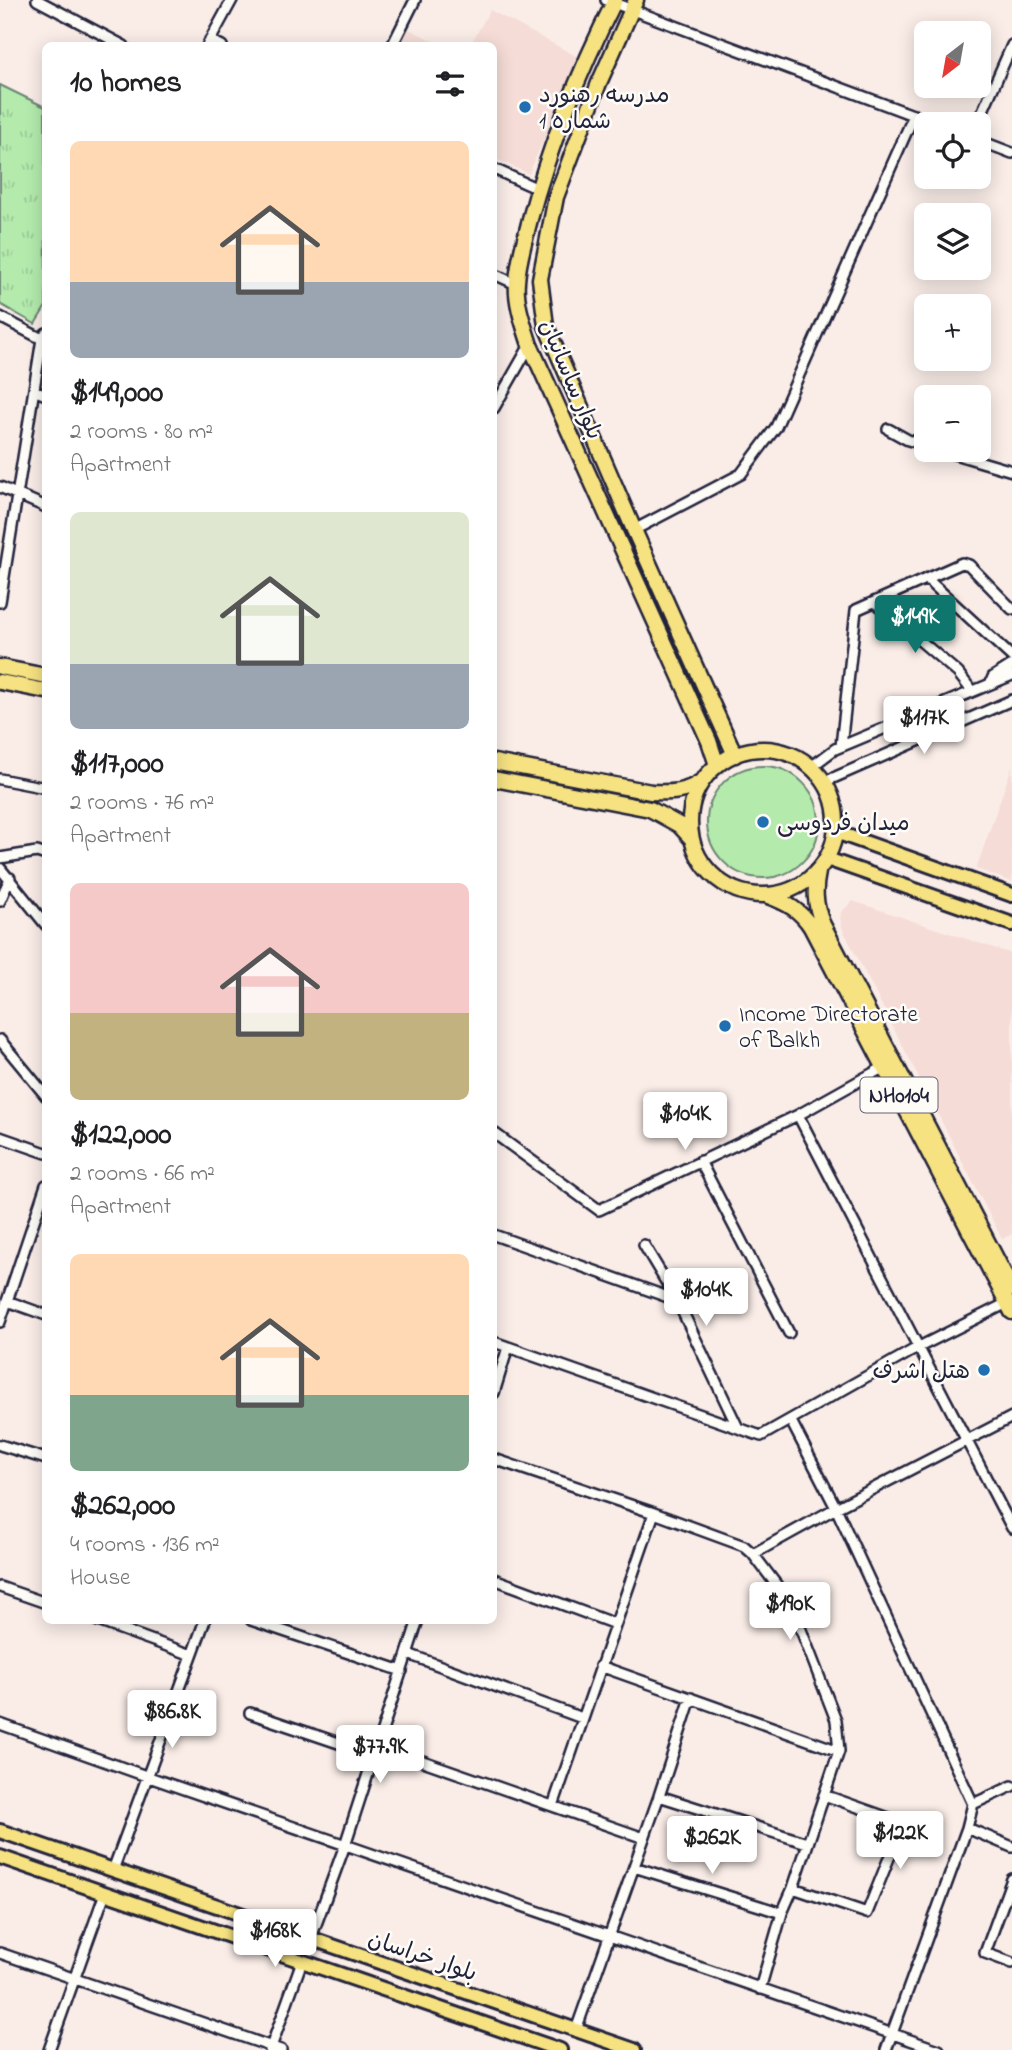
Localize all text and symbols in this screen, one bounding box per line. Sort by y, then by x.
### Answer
north arrow [914,21,990,98]
map controls [914,21,991,462]
text: 10 homes [70,62,182,106]
icon: filters [431,65,469,103]
place label: مدرسه رهنورد شماره 1 [539,80,670,139]
marker: مدرسه رهنورد شماره 1 [517,99,533,115]
button: locate [914,112,991,189]
icon: home [207,187,333,313]
button: layers [914,203,991,280]
button: + [914,294,991,371]
street label: بلوار ساسانیان [530,315,610,445]
text: $149,000 [70,372,163,416]
button: − [914,385,991,462]
text: 2 rooms · 80 m² [70,416,213,449]
text: Apartment [70,449,171,482]
icon: home [207,558,333,684]
pin: $149K [866,596,964,655]
text: $149K [891,601,939,634]
pin: $117K [875,696,973,756]
text: $117K [899,702,949,735]
text: $117,000 [70,743,164,787]
text: 2 rooms · 76 m² [70,787,214,820]
place label: میدان فردوسی [777,808,910,841]
marker: میدان فردوسی [755,814,771,830]
text: Apartment [70,820,171,853]
icon: home [207,929,333,1055]
place label: Income Directorate of Balkh [739,999,918,1058]
marker: Income Directorate of Balkh [717,1018,733,1034]
road number: NH0104 [860,1078,937,1112]
pin: $104K [636,1092,734,1152]
text: $104K [659,1098,711,1131]
text: $122,000 [70,1114,172,1158]
text: 2 rooms · 66 m² [70,1158,215,1191]
text: Apartment [70,1191,171,1224]
pin: $104K [657,1268,755,1328]
text: $104K [680,1274,732,1307]
icon: home [207,1300,333,1426]
place label: هتل اشرف [873,1356,970,1389]
marker: هتل اشرف [976,1362,992,1378]
text: $262,000 [70,1485,175,1529]
text: 4 rooms · 136 m² [70,1529,220,1562]
text: House [70,1562,130,1595]
pin: $190K [741,1582,839,1642]
text: $190K [765,1588,815,1621]
pin: $86.8K [115,1690,229,1750]
text: $86.8K [143,1696,201,1729]
pin: $77.9K [323,1726,437,1785]
text: $77.9K [352,1731,408,1764]
pin: $122K [851,1812,949,1871]
pin: $262K [663,1816,761,1876]
text: $122K [872,1817,928,1850]
text: $262K [683,1822,741,1855]
pin: $168K [226,1910,324,1969]
text: $168K [249,1915,301,1948]
street label: بلوار خراسان [363,1923,481,1991]

